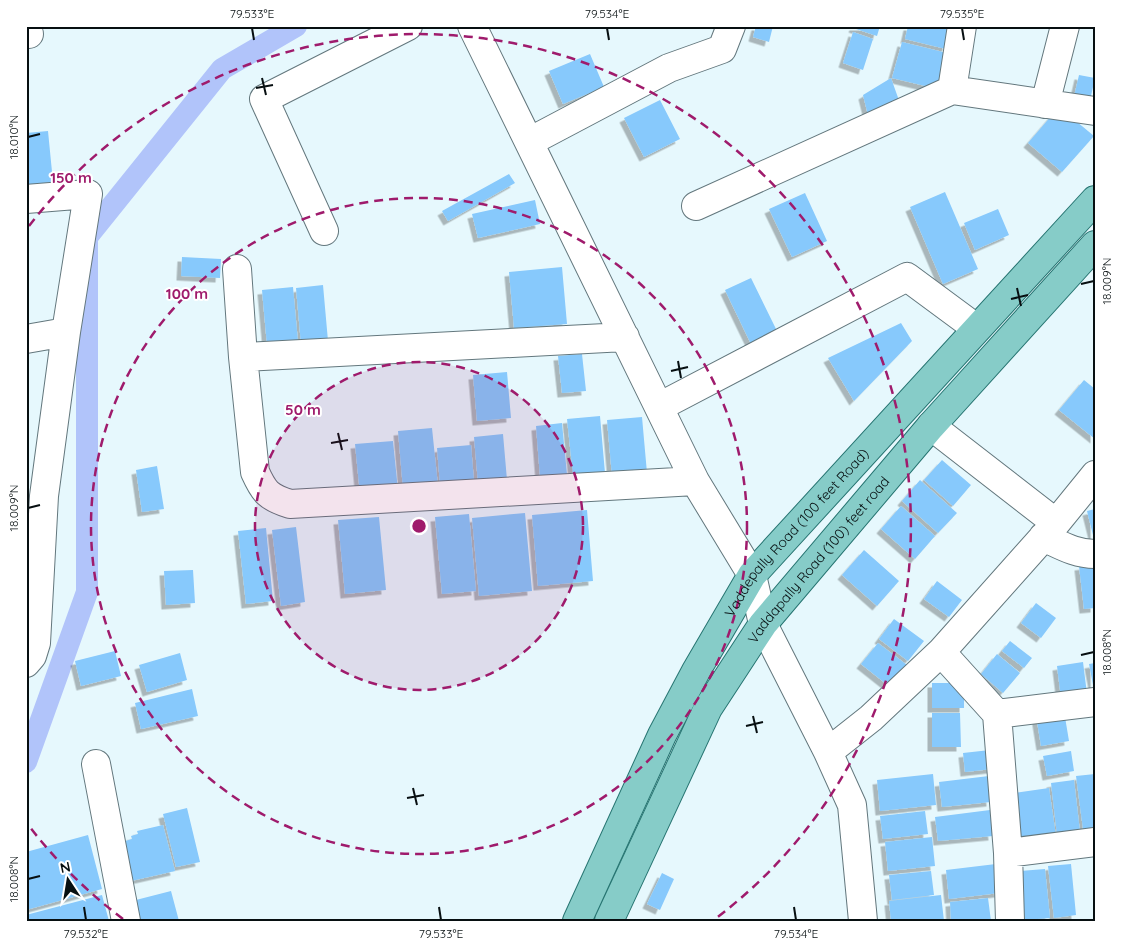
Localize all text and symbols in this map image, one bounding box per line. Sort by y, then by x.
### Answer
text: 79.533°E [230,6,274,21]
text: 79.534°E [585,6,629,21]
text: 79.535°E [940,6,985,21]
text: 18.010°N [6,115,21,159]
text: 150 m [50,168,92,187]
text: 18.009°N [1099,258,1114,304]
text: 100 m [166,284,208,303]
text: 50 m [285,400,321,419]
street label: Vaddepally Road (100 feet Road) [720,444,873,620]
street label: Vaddapally Road (100) feet road [744,473,893,647]
text: 18.009°N [6,485,21,531]
centre of rings [410,517,428,535]
text: 18.008°N [1099,629,1114,675]
north arrow [42,854,92,904]
text: 18.008°N [6,856,21,902]
text: N [58,857,72,877]
text: 79.532°E [64,926,109,941]
text: 79.533°E [419,926,463,941]
text: 79.534°E [774,926,818,941]

